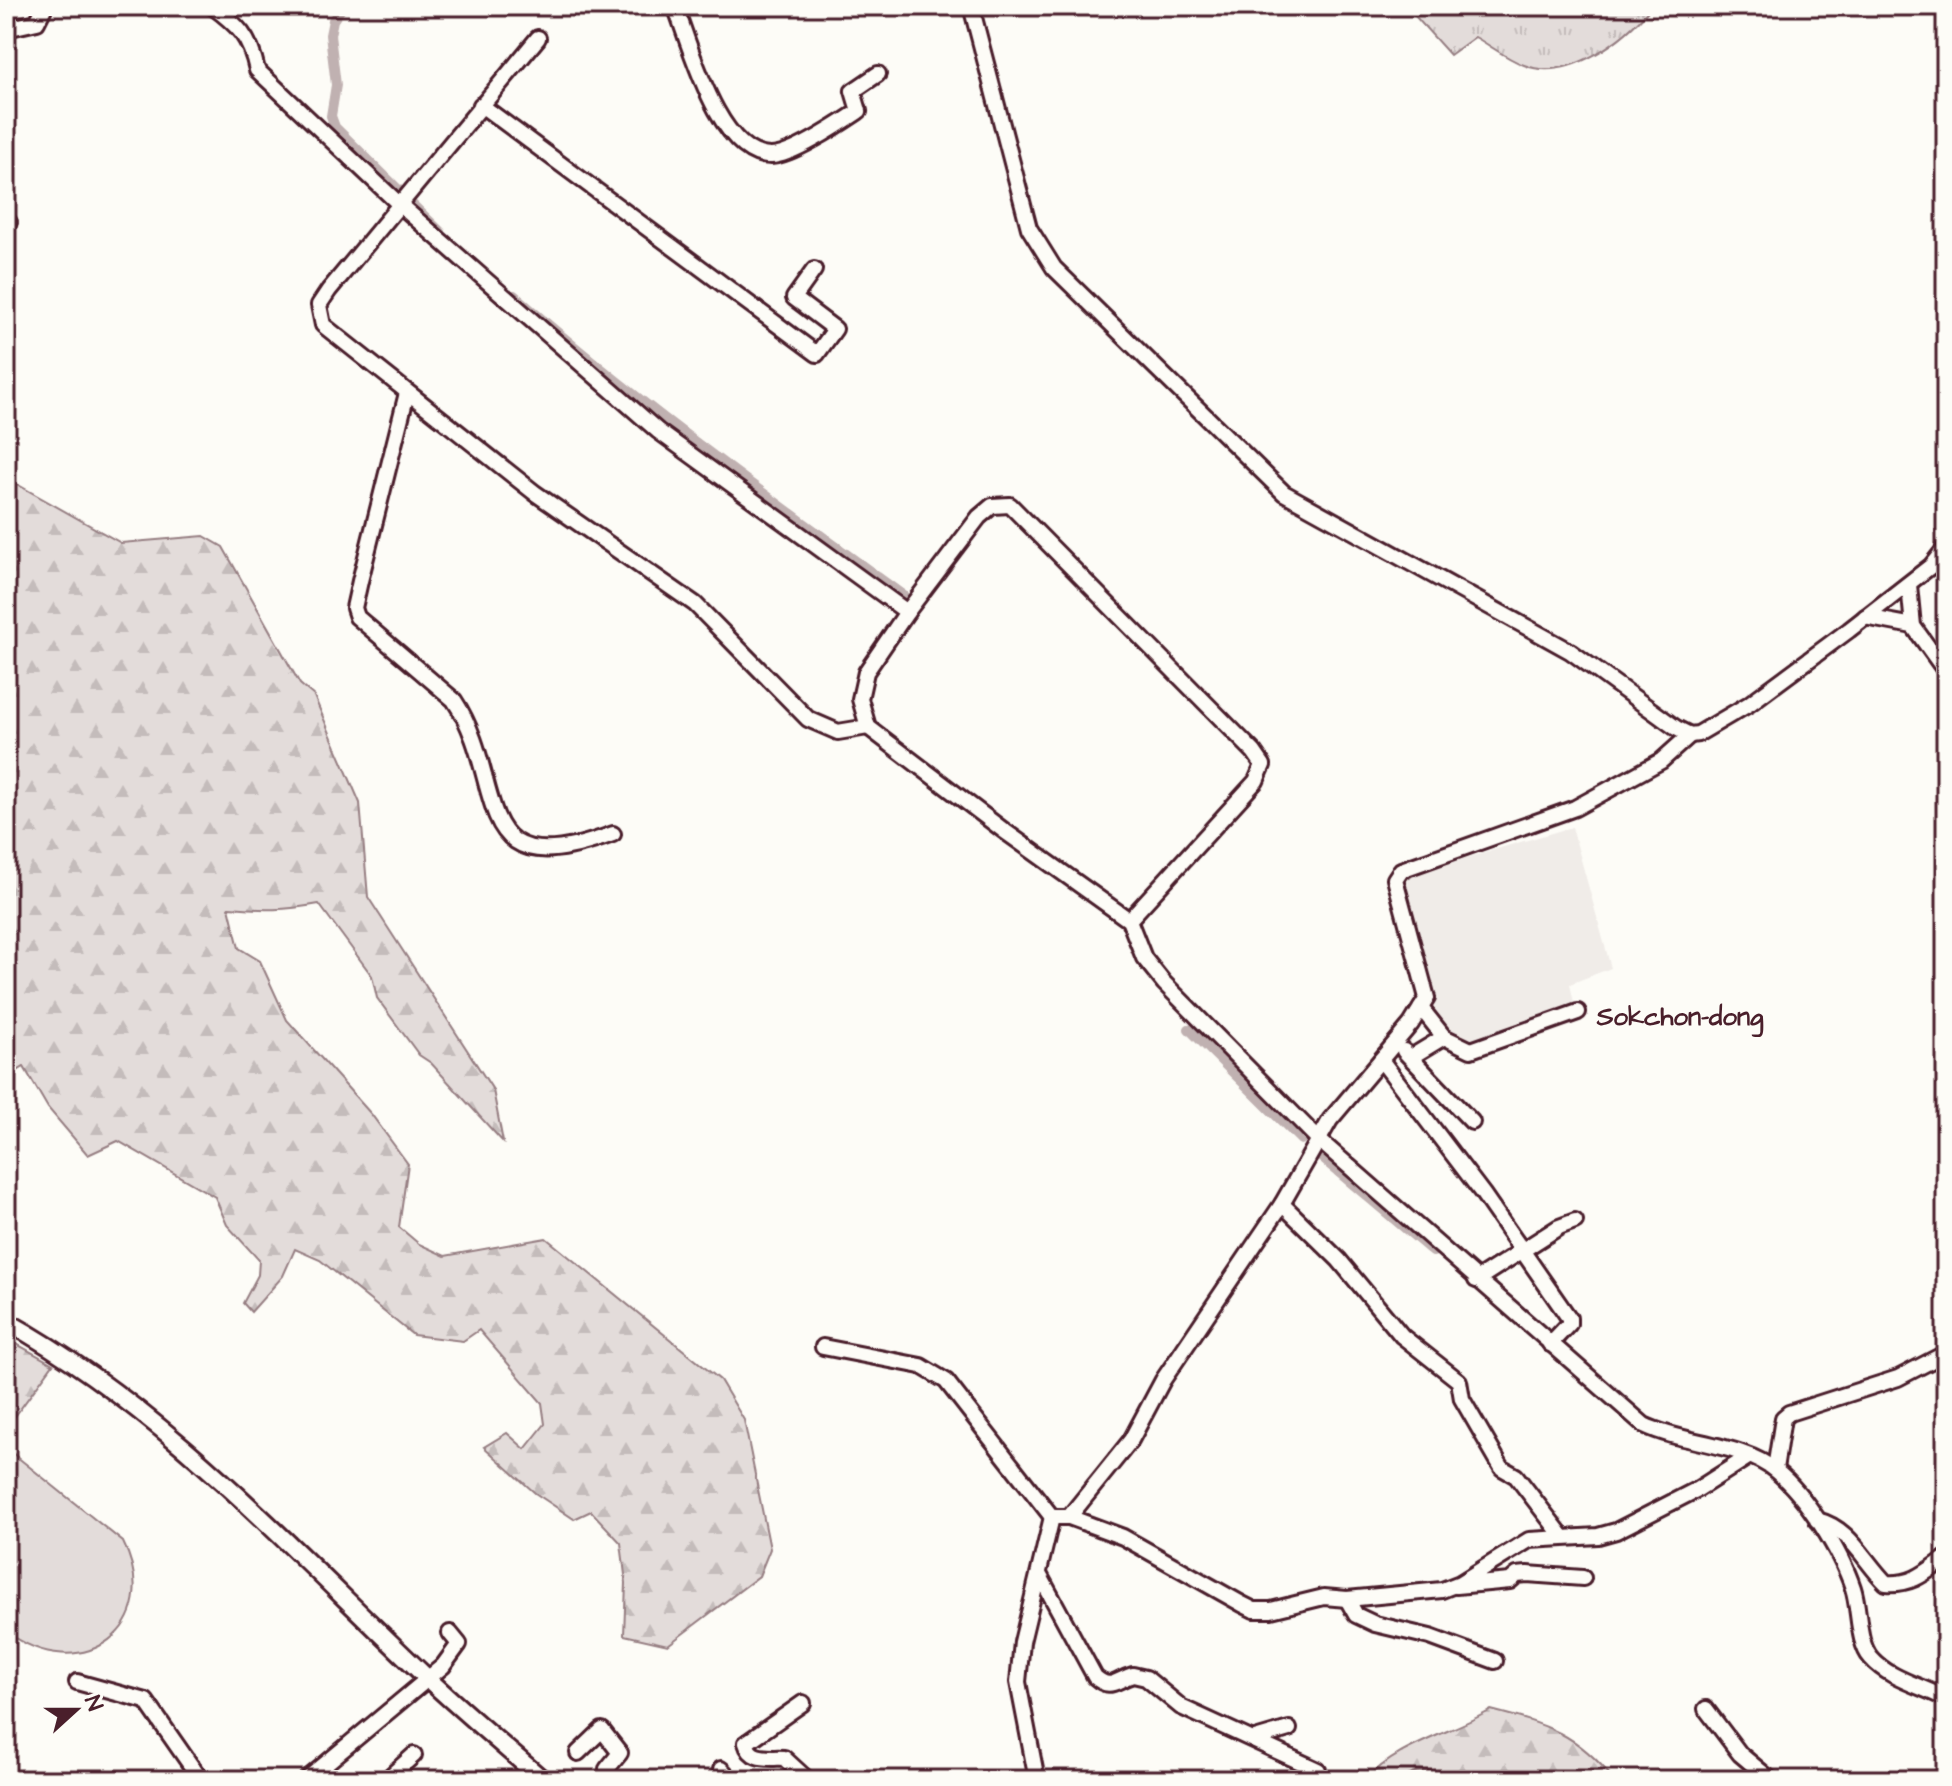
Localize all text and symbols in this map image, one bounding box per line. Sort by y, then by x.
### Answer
district label: Sokchon-dong [1596,999,1764,1038]
north arrow [36,1670,116,1750]
text: N [76,1691,110,1716]

